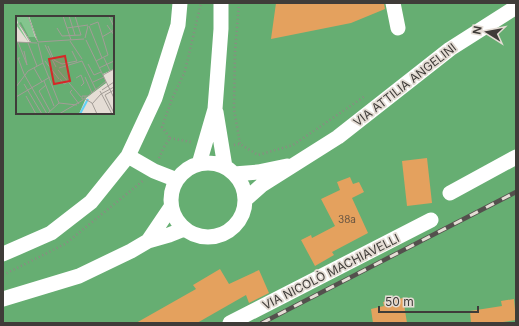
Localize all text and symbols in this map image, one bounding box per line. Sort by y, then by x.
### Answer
north arrow [467,12,507,52]
inset map [16,16,114,114]
text: N [470,25,485,36]
street label: VIA ATTILIA ANGELINI [350,40,459,129]
house number: 38a [338,213,356,225]
street label: VIA NICOLÒ MACHIAVELLI [260,230,402,313]
scale bar [379,288,478,314]
text: 50 m [385,294,414,309]

